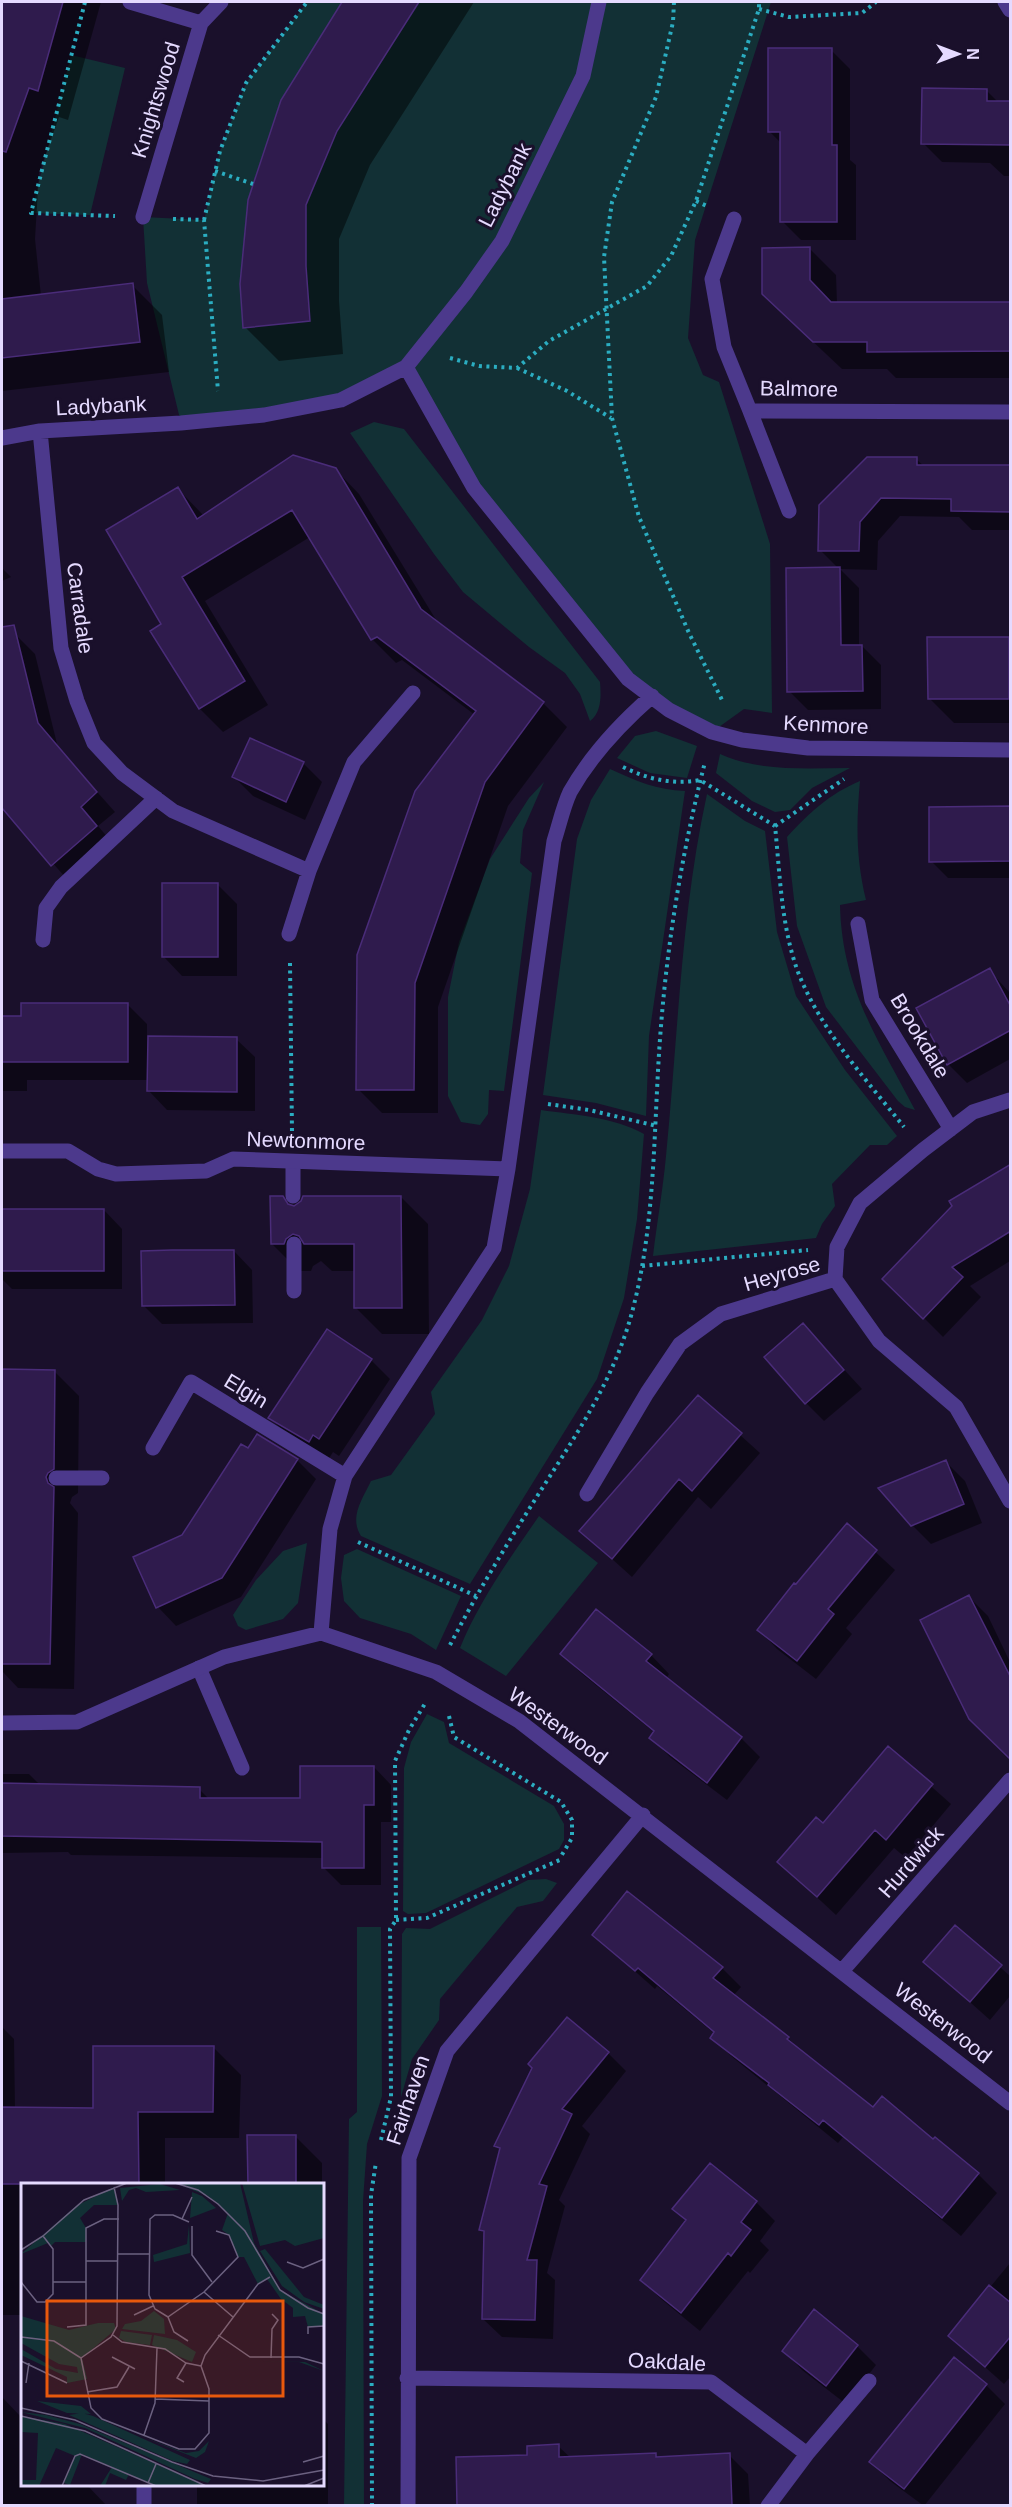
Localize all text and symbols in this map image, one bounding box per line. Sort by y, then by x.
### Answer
north arrow [928,24,988,84]
street label: Knightswood [127,39,184,161]
text: N [964,48,981,60]
street label: Ladybank [474,139,536,231]
street label: Balmore [760,376,838,401]
street label: Ladybank [55,392,148,419]
street label: Carradale [63,561,98,655]
street label: Kenmore [783,711,869,738]
street label: Brookdale [886,989,955,1082]
street label: Newtonmore [246,1127,366,1154]
street label: Heyrose [741,1252,823,1295]
street label: Elgin [220,1369,272,1412]
street label: Westerwood [504,1682,612,1769]
street label: Hurdwick [874,1821,948,1902]
street label: Westerwood [890,1978,996,2067]
street label: Fairhaven [381,2052,434,2148]
inset map [21,2183,324,2486]
street label: Oakdale [627,2348,707,2375]

